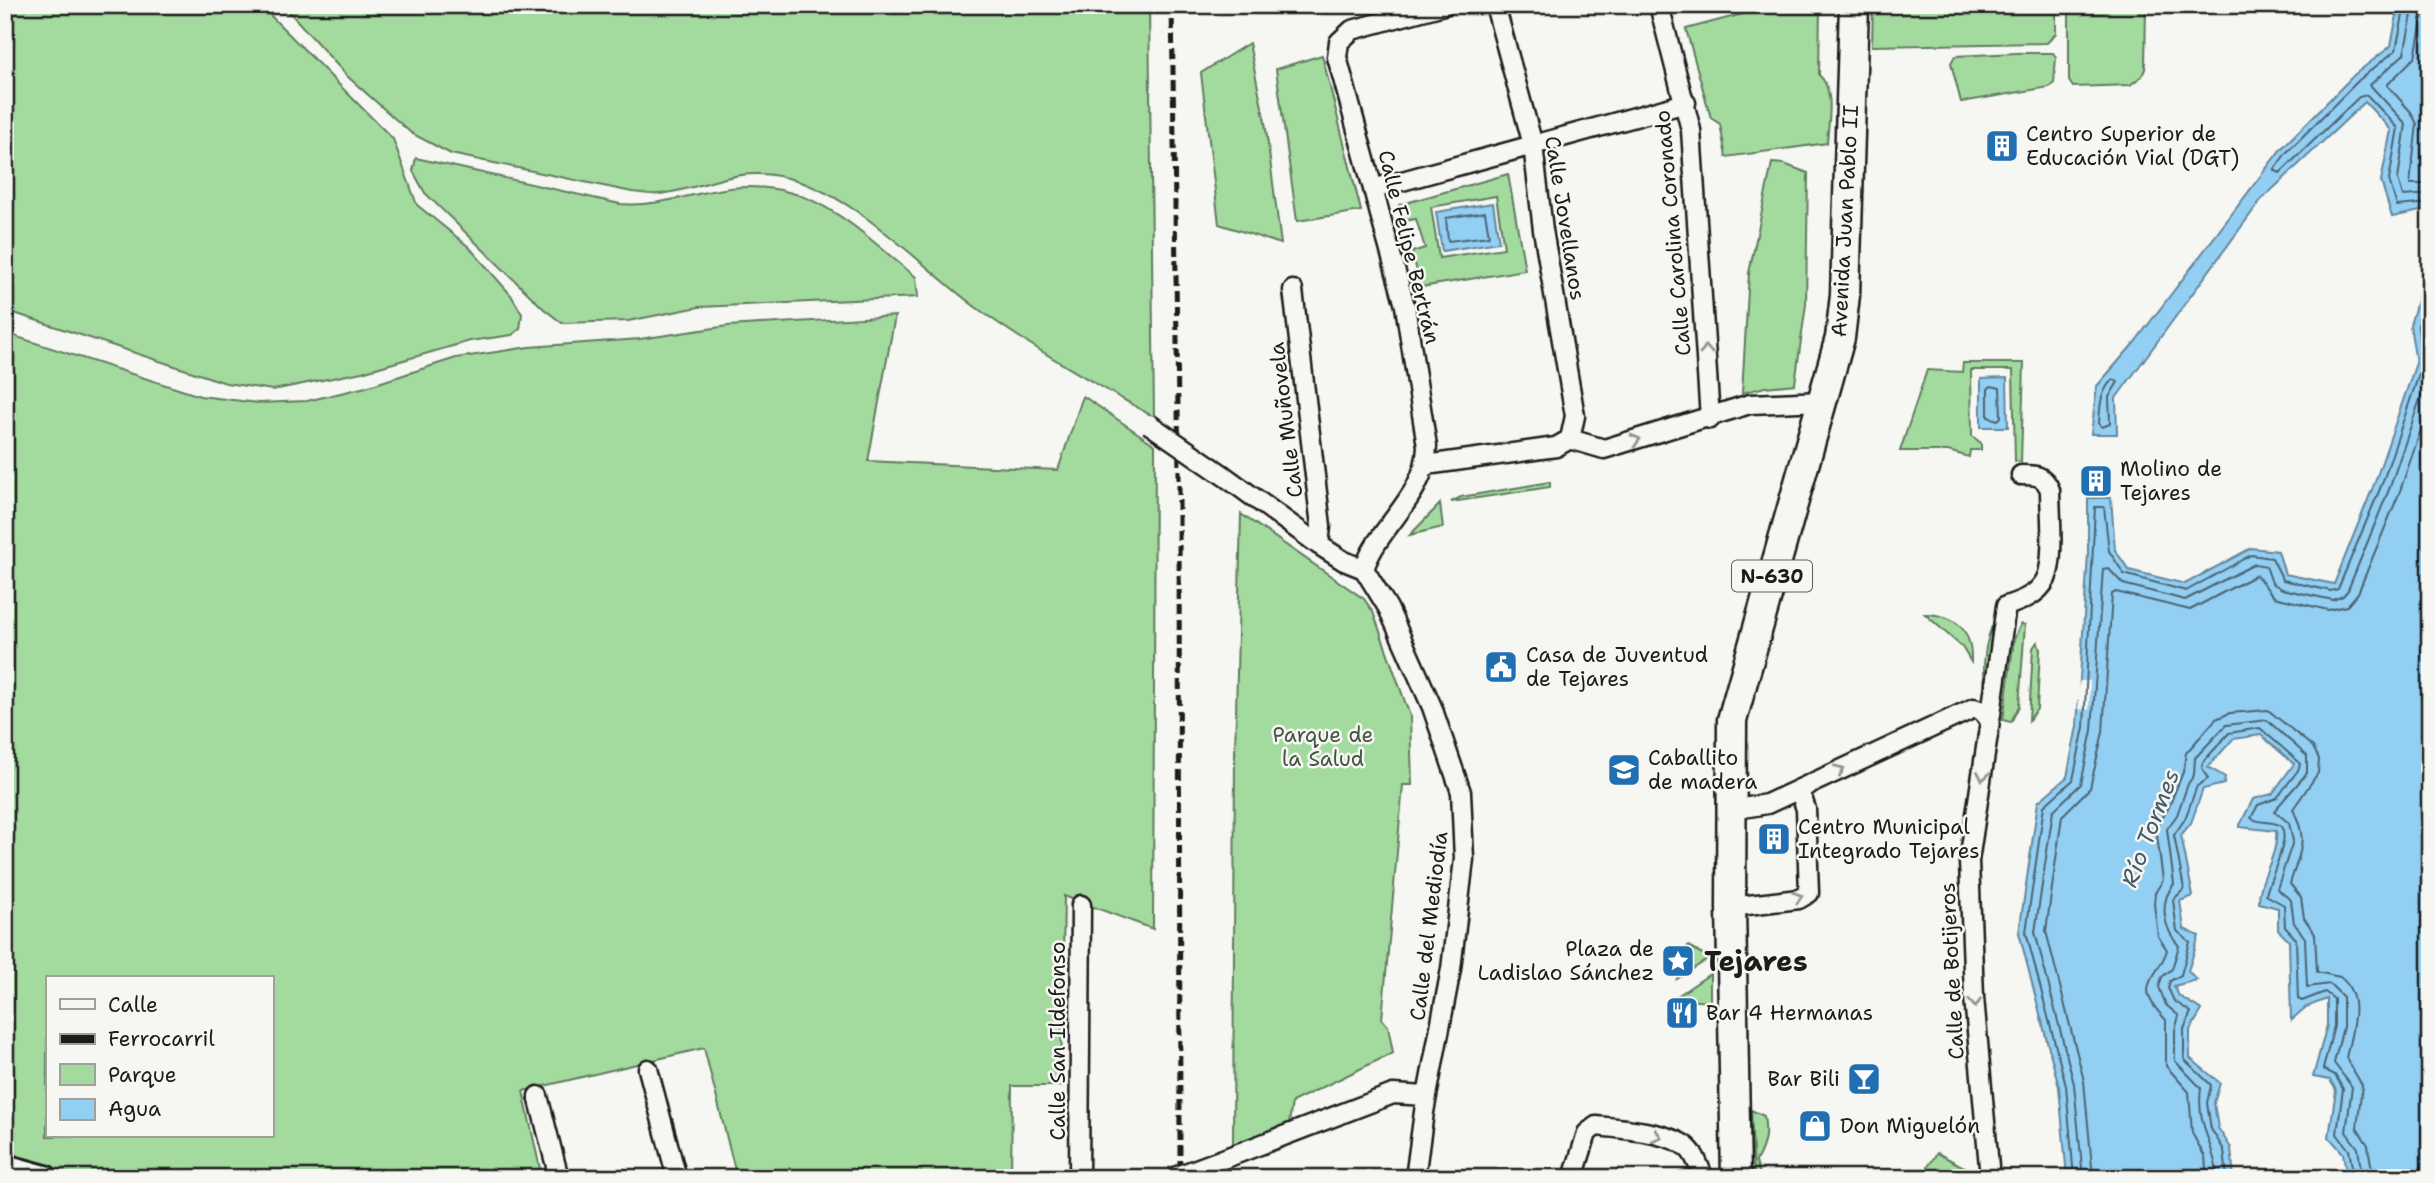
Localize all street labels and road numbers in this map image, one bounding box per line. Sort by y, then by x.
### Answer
street label: Avenida Juan Pablo II [1825,104,1865,338]
street label: Calle Carolina Coronado [1648,109,1698,357]
street label: Calle Jovellanos [1538,134,1592,302]
street label: Calle Felipe Bertrán [1371,147,1447,347]
street label: Calle Muñovela [1263,341,1309,499]
road number: N-630 [1732,561,1812,592]
street label: Calle del Mediodía [1403,830,1455,1022]
street label: Calle de Botijeros [1933,882,1971,1060]
street label: Calle San Ildefonso [1044,942,1072,1141]

